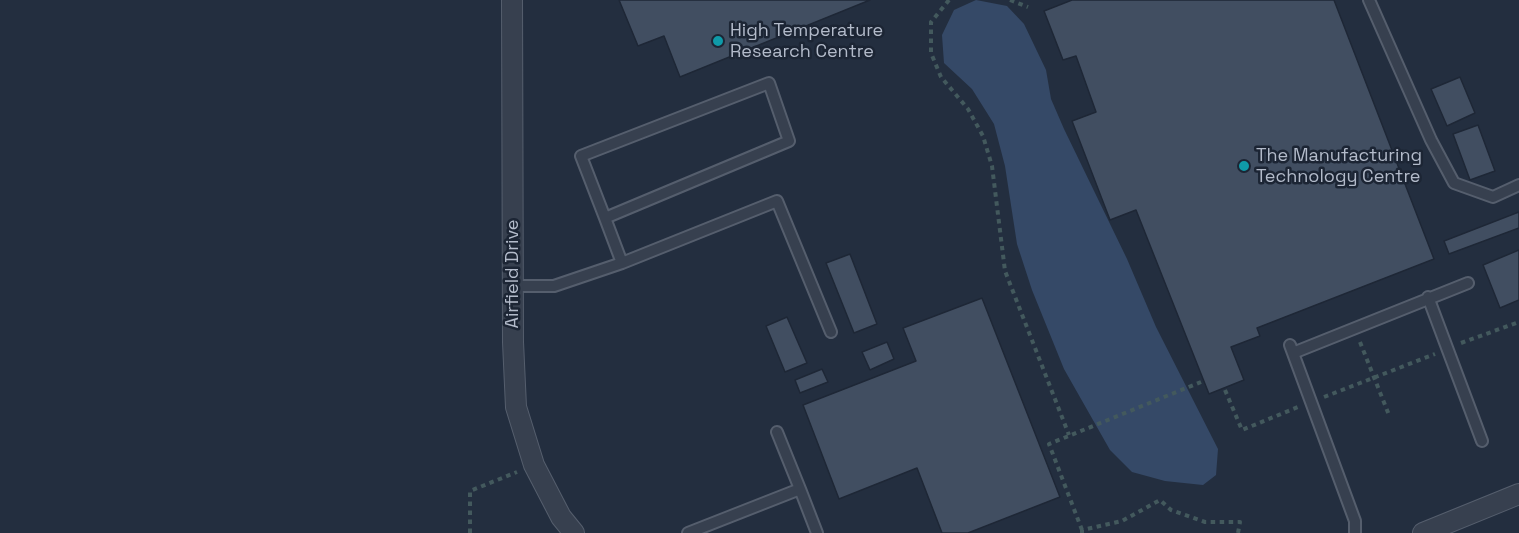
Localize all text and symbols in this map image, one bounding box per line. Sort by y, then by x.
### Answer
place label: High Temperature Research Centre [730,20,883,63]
marker: High Temperature Research Centre [711,34,725,48]
place label: The Manufacturing Technology Centre [1256,145,1422,188]
marker: The Manufacturing Technology Centre [1237,159,1251,173]
street label: Airfield Drive [502,220,524,328]

